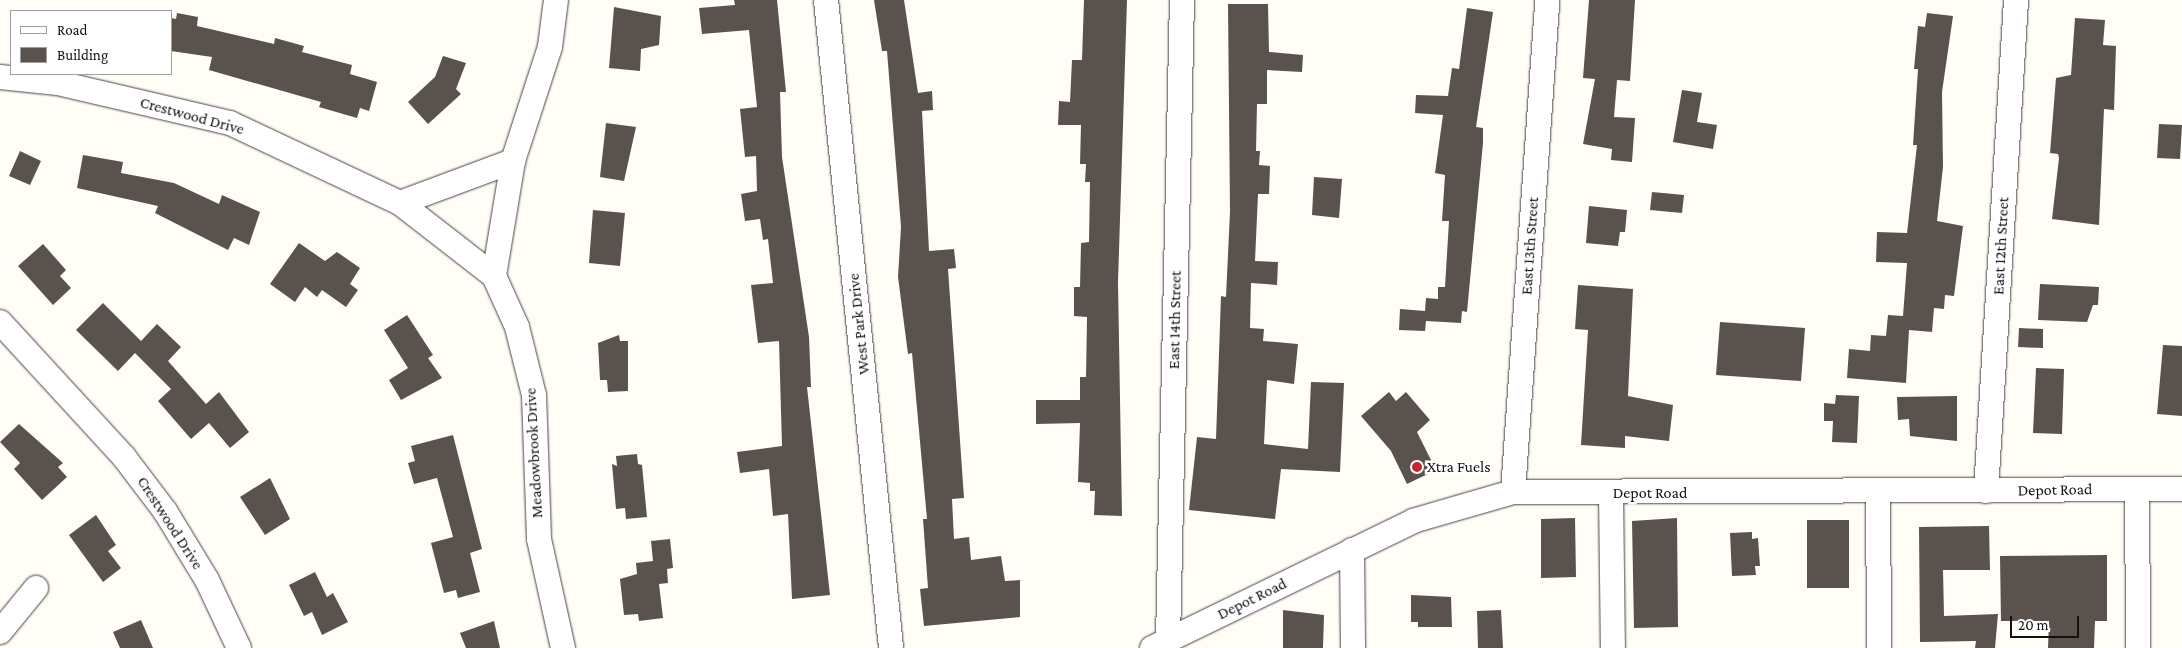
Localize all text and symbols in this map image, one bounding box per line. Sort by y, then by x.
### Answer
legend [10,10,172,75]
text: Road [57,22,87,38]
text: Building [57,47,108,63]
street label: Crestwood Drive [138,93,246,139]
street label: East 13th Street [1517,196,1543,296]
street label: East 12th Street [1989,197,2013,295]
street label: East 14th Street [1165,271,1185,369]
street label: West Park Drive [844,272,874,376]
street label: Meadowbrook Drive [521,387,547,519]
place label: Xtra Fuels [1427,457,1491,477]
marker: Xtra Fuels [1411,461,1423,473]
street label: Crestwood Drive [133,473,207,573]
street label: Depot Road [2017,480,2093,500]
street label: Depot Road [1613,483,1687,503]
street label: Depot Road [1214,574,1290,624]
scale bar [2012,606,2081,638]
text: 20 m [2018,617,2049,633]

